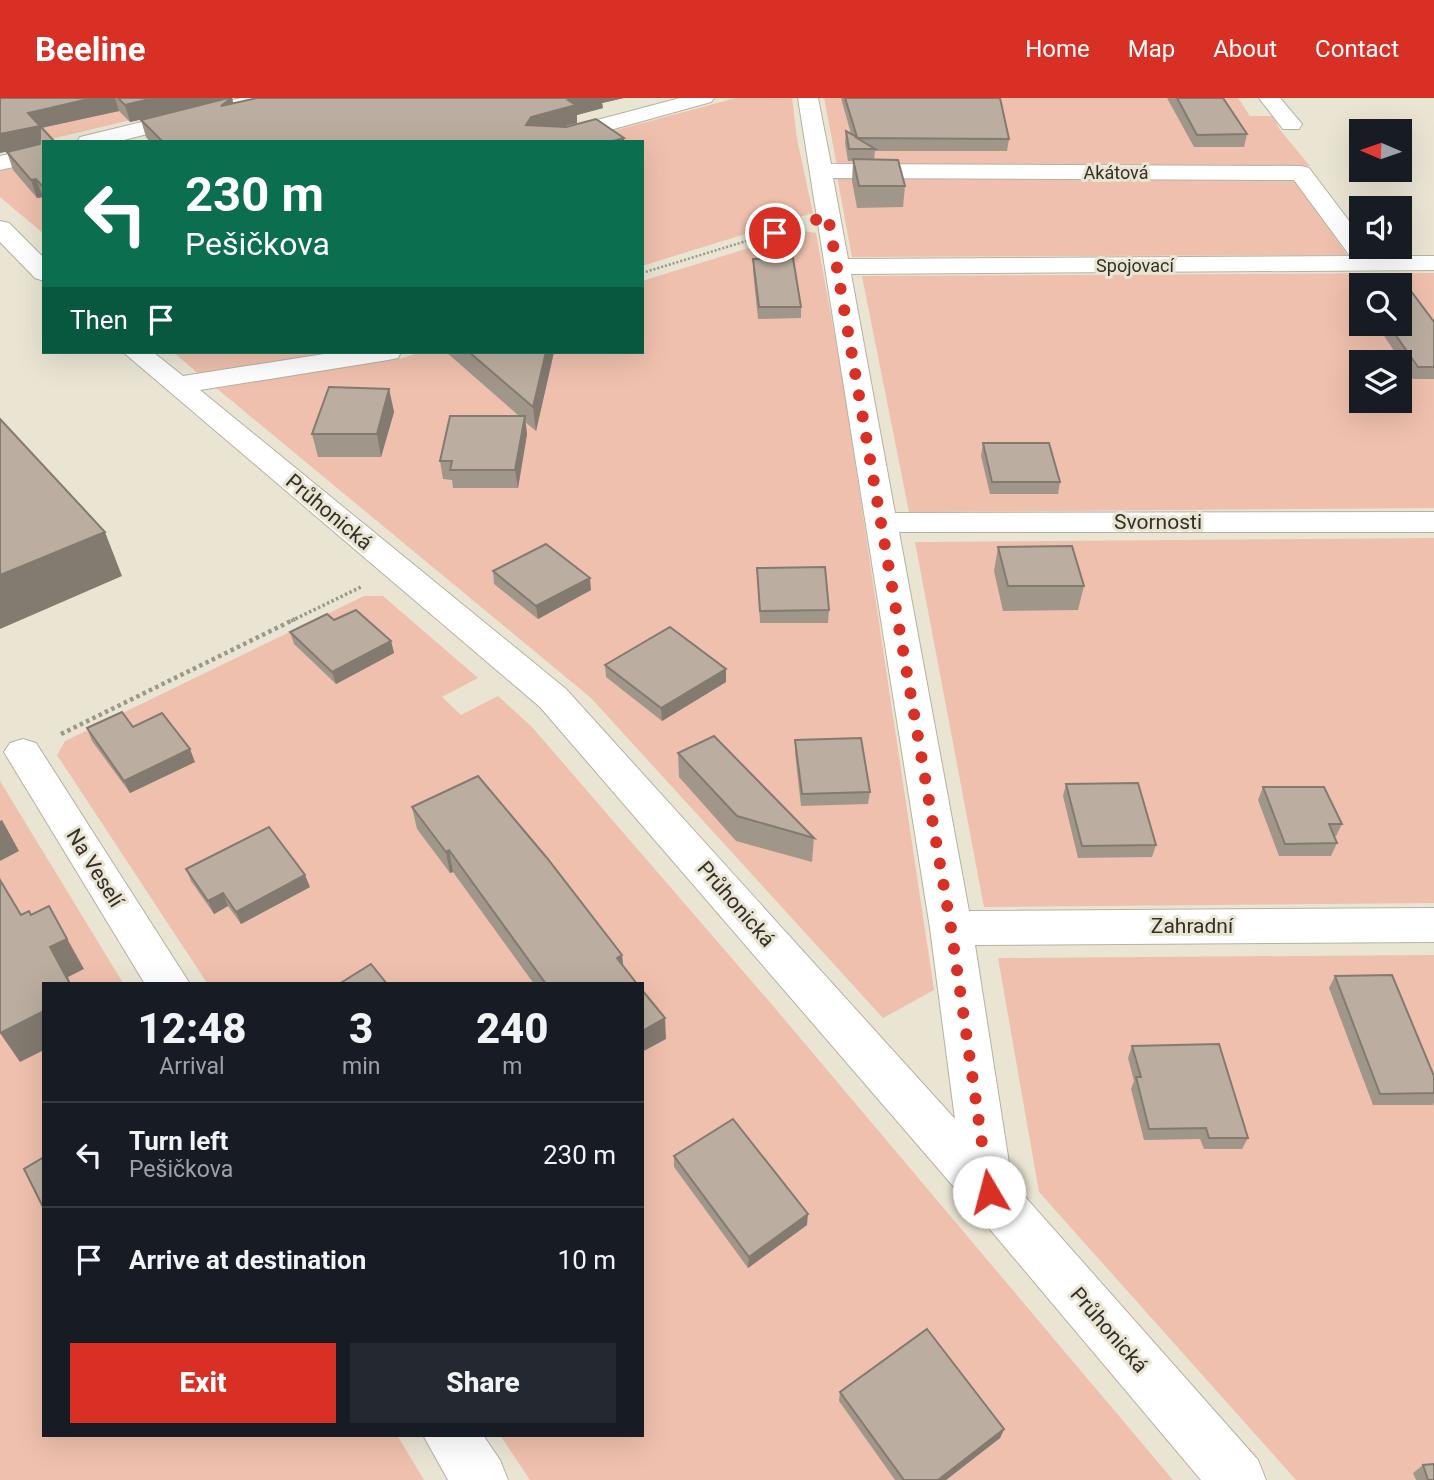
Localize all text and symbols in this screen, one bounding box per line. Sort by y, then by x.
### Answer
text: Beeline [35,30,146,69]
text: Home [1025,35,1090,63]
text: Map [1128,35,1175,63]
text: About [1213,35,1277,63]
text: Contact [1315,35,1399,63]
north arrow [1349,119,1412,182]
map controls [1349,119,1412,413]
street label: Akátová [1084,162,1148,183]
text: 230 m [185,166,324,223]
icon: left [70,168,161,259]
button: sound [1349,196,1412,259]
pin [745,203,805,263]
icon: arrive [756,214,794,252]
text: Pešičkova [185,225,330,263]
street label: Spojovací [1096,255,1174,276]
button: search [1349,273,1412,336]
icon: arrive [142,301,180,339]
text: Then [70,305,128,335]
button: layers [1349,350,1412,413]
street label: Průhonická [281,469,377,555]
street label: Svornosti [1114,510,1202,534]
street label: Na Veselí [62,824,129,912]
street label: Průhonická [692,856,780,952]
street label: Zahradní [1151,914,1234,938]
text: 12:48 [137,1004,247,1053]
text: 3 [349,1004,373,1053]
text: 240 [476,1004,549,1053]
text: Arrival [159,1053,225,1080]
text: min [342,1053,380,1080]
text: m [502,1053,522,1080]
text: Turn left [129,1126,228,1156]
icon: left [70,1136,108,1174]
text: 230 m [543,1140,616,1170]
position arrow [952,1155,1026,1229]
text: Pešičkova [129,1156,233,1183]
icon: arrive [70,1241,108,1279]
text: Arrive at destination [129,1245,366,1275]
text: 10 m [558,1245,616,1275]
street label: Průhonická [1065,1282,1153,1378]
button: Exit [70,1343,336,1423]
button: Share [350,1343,616,1423]

